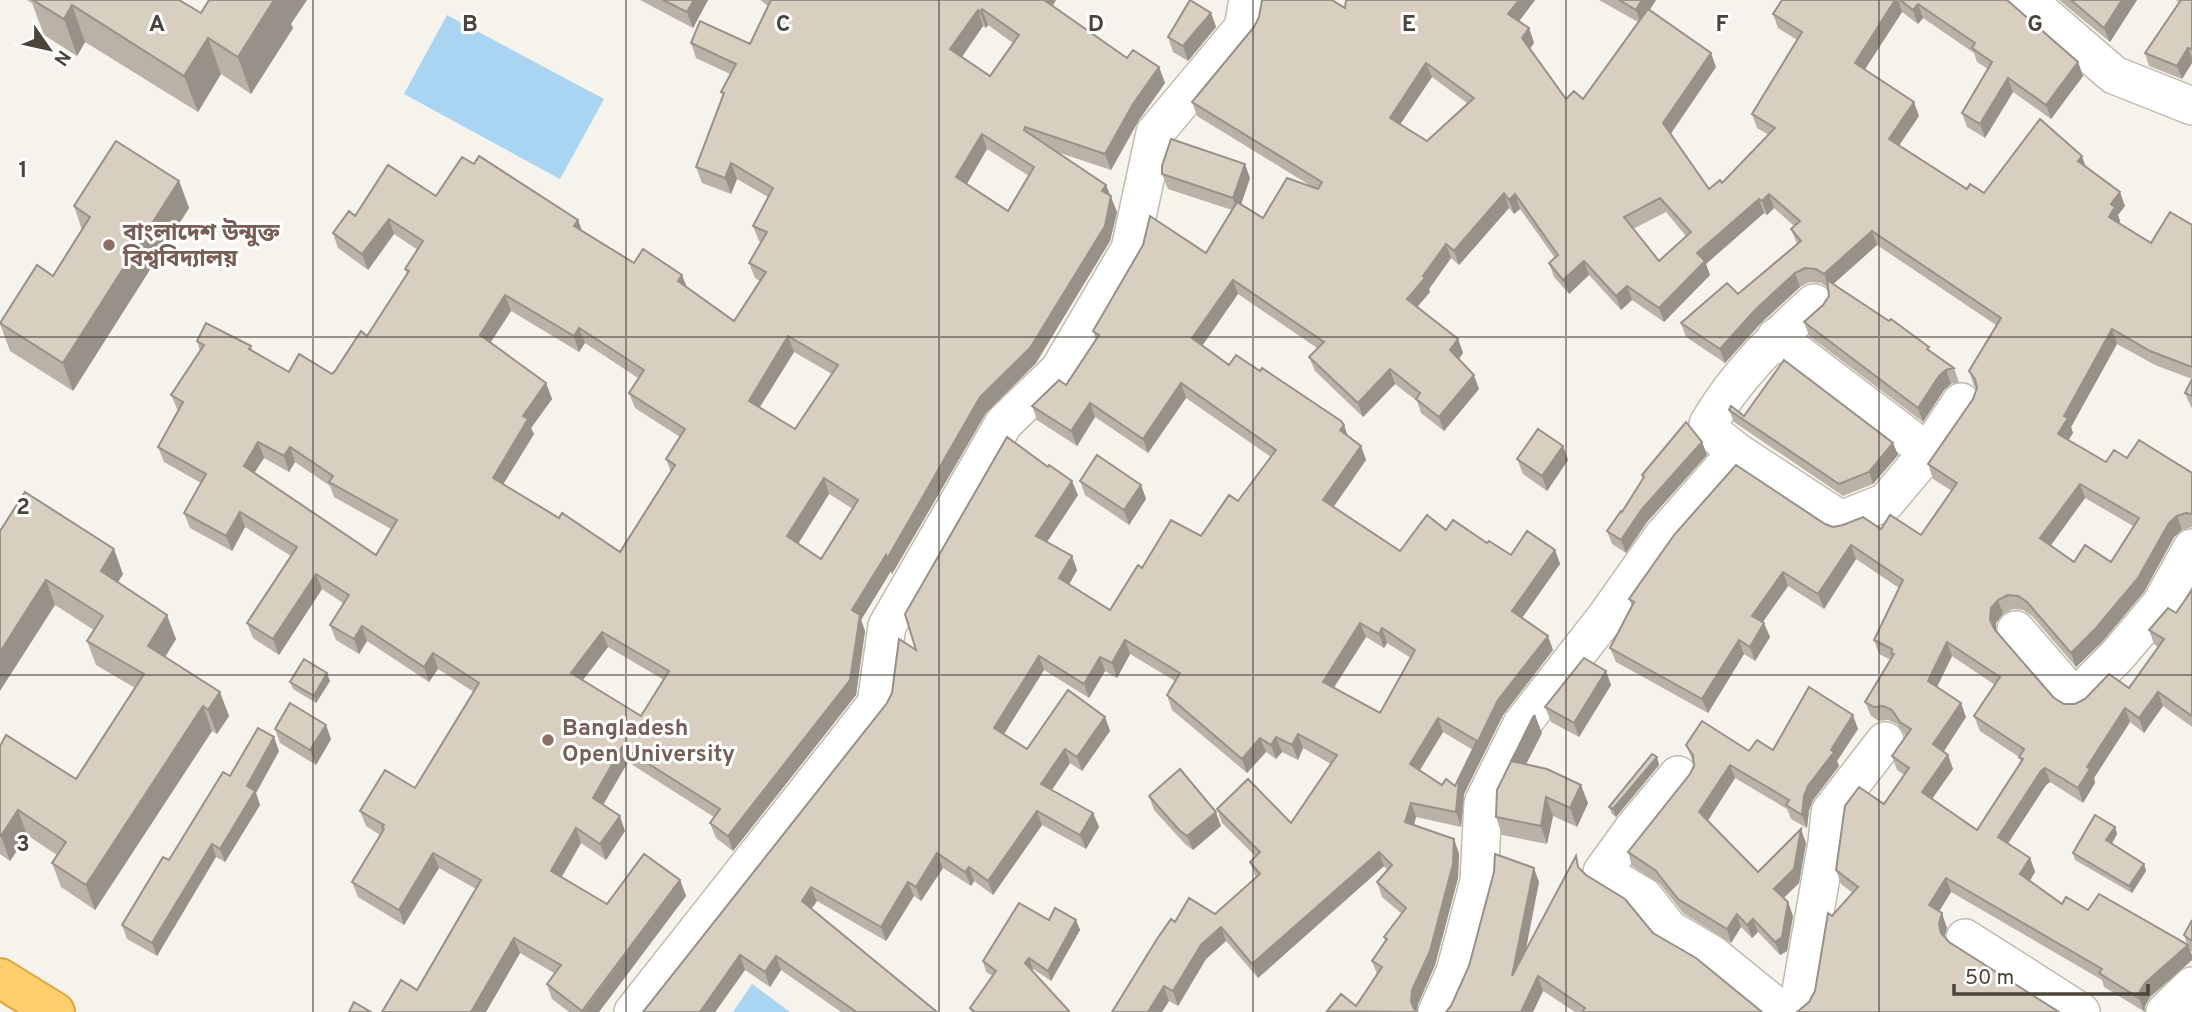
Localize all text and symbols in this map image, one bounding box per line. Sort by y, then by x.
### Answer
text: A [149,11,165,40]
text: B [462,11,478,40]
text: C [776,11,790,40]
text: D [1088,11,1104,40]
text: E [1402,11,1416,40]
text: F [1715,11,1729,40]
text: G [2027,11,2043,40]
north arrow [14,14,84,84]
text: N [48,45,75,70]
text: 1 [18,157,28,186]
place label: বাংলাদেশ উন্মুক্ত বিশ্ববিদ্যালয় [122,218,280,275]
marker: বাংলাদেশ উন্মুক্ত বিশ্ববিদ্যালয় [101,237,117,253]
text: 2 [16,494,30,523]
place label: Bangladesh Open University [562,715,735,770]
marker: Bangladesh Open University [540,732,556,748]
text: 3 [16,831,30,860]
scale bar [1954,953,2148,997]
text: 50 m [1965,965,2014,992]

